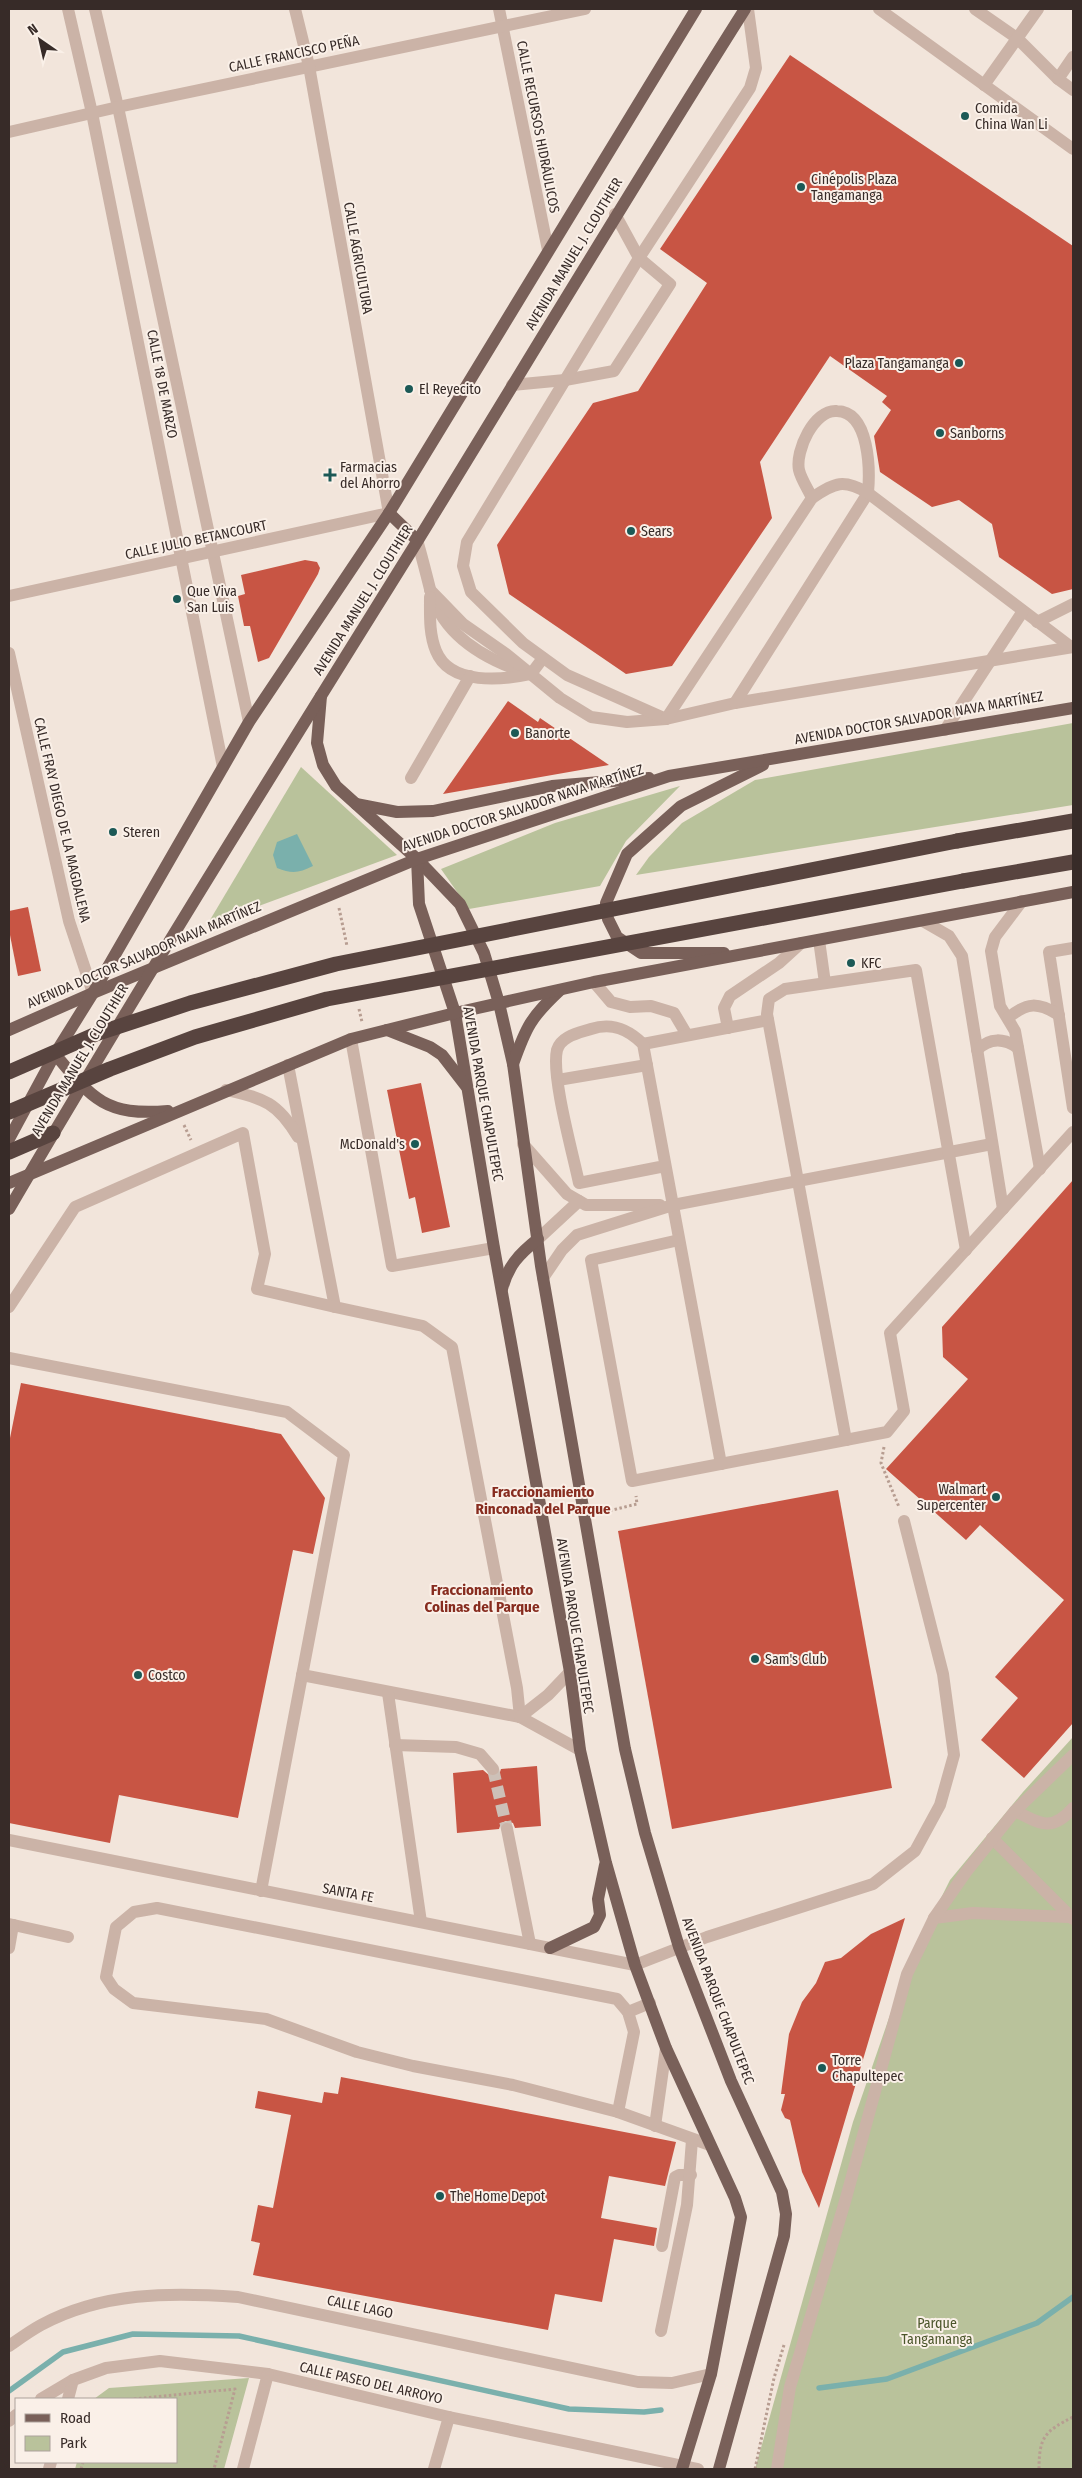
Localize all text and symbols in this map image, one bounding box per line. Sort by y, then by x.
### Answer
north arrow [15,15,65,65]
text: N [25,20,41,39]
street label: CALLE FRANCISCO PEÑA [227,32,361,76]
street label: CALLE RECURSOS HIDRÁULICOS [513,39,564,215]
place label: Comida China Wan Li [975,100,1048,133]
marker: Comida China Wan Li [959,110,971,122]
place label: Cinépolis Plaza Tangamanga [811,171,897,204]
street label: AVENIDA MANUEL J. CLOUTHIER [522,175,626,333]
marker: Cinépolis Plaza Tangamanga [795,181,807,193]
street label: CALLE AGRICULTURA [340,201,376,316]
street label: CALLE 18 DE MARZO [143,328,181,440]
place label: Plaza Tangamanga [844,355,949,372]
marker: Plaza Tangamanga [953,357,965,369]
place label: El Reyecito [419,381,481,398]
marker: El Reyecito [403,383,415,395]
place label: Sanborns [950,425,1004,442]
marker: Sanborns [934,427,946,439]
place label: Farmacias del Ahorro [340,459,400,492]
marker: Farmacias del Ahorro [324,469,336,481]
street label: CALLE JULIO BETANCOURT [124,517,269,563]
street label: AVENIDA MANUEL J. CLOUTHIER [310,521,417,678]
place label: Sears [641,523,672,540]
marker: Sears [625,525,637,537]
place label: Que Viva San Luis [187,583,237,616]
marker: Que Viva San Luis [171,593,183,605]
street label: AVENIDA DOCTOR SALVADOR NAVA MARTÍNEZ [793,687,1045,748]
street label: CALLE FRAY DIEGO DE LA MAGDALENA [30,716,94,925]
place label: Banorte [525,725,571,742]
marker: Banorte [509,727,521,739]
street label: AVENIDA DOCTOR SALVADOR NAVA MARTÍNEZ [400,760,646,855]
place label: Steren [123,824,160,841]
marker: Steren [107,826,119,838]
street label: AVENIDA DOCTOR SALVADOR NAVA MARTÍNEZ [24,897,264,1012]
place label: KFC [861,955,881,972]
marker: KFC [845,957,857,969]
street label: AVENIDA MANUEL J. CLOUTHIER [28,981,132,1139]
street label: AVENIDA PARQUE CHAPULTEPEC [459,1005,507,1183]
place label: McDonald's [340,1136,405,1153]
marker: McDonald's [409,1138,421,1150]
place label: Walmart Supercenter [917,1481,986,1514]
district label: Fraccionamiento Rinconada del Parque [475,1483,611,1518]
marker: Walmart Supercenter [990,1491,1002,1503]
street label: AVENIDA PARQUE CHAPULTEPEC [553,1537,597,1715]
district label: Fraccionamiento Colinas del Parque [424,1581,540,1616]
place label: Sam's Club [765,1651,827,1668]
marker: Sam's Club [749,1653,761,1665]
place label: Costco [148,1667,186,1684]
marker: Costco [132,1669,144,1681]
street label: SANTA FE [321,1880,376,1906]
street label: AVENIDA PARQUE CHAPULTEPEC [678,1915,758,2087]
place label: Torre Chapultepec [832,2052,903,2085]
marker: Torre Chapultepec [816,2062,828,2074]
place label: The Home Depot [450,2188,546,2205]
marker: The Home Depot [434,2190,446,2202]
street label: CALLE LAGO [325,2292,395,2322]
park label: Parque Tangamanga [901,2315,973,2348]
street label: CALLE PASEO DEL ARROYO [298,2358,444,2408]
legend [15,2398,178,2463]
text: Road [60,2409,91,2427]
text: Park [60,2434,87,2452]

